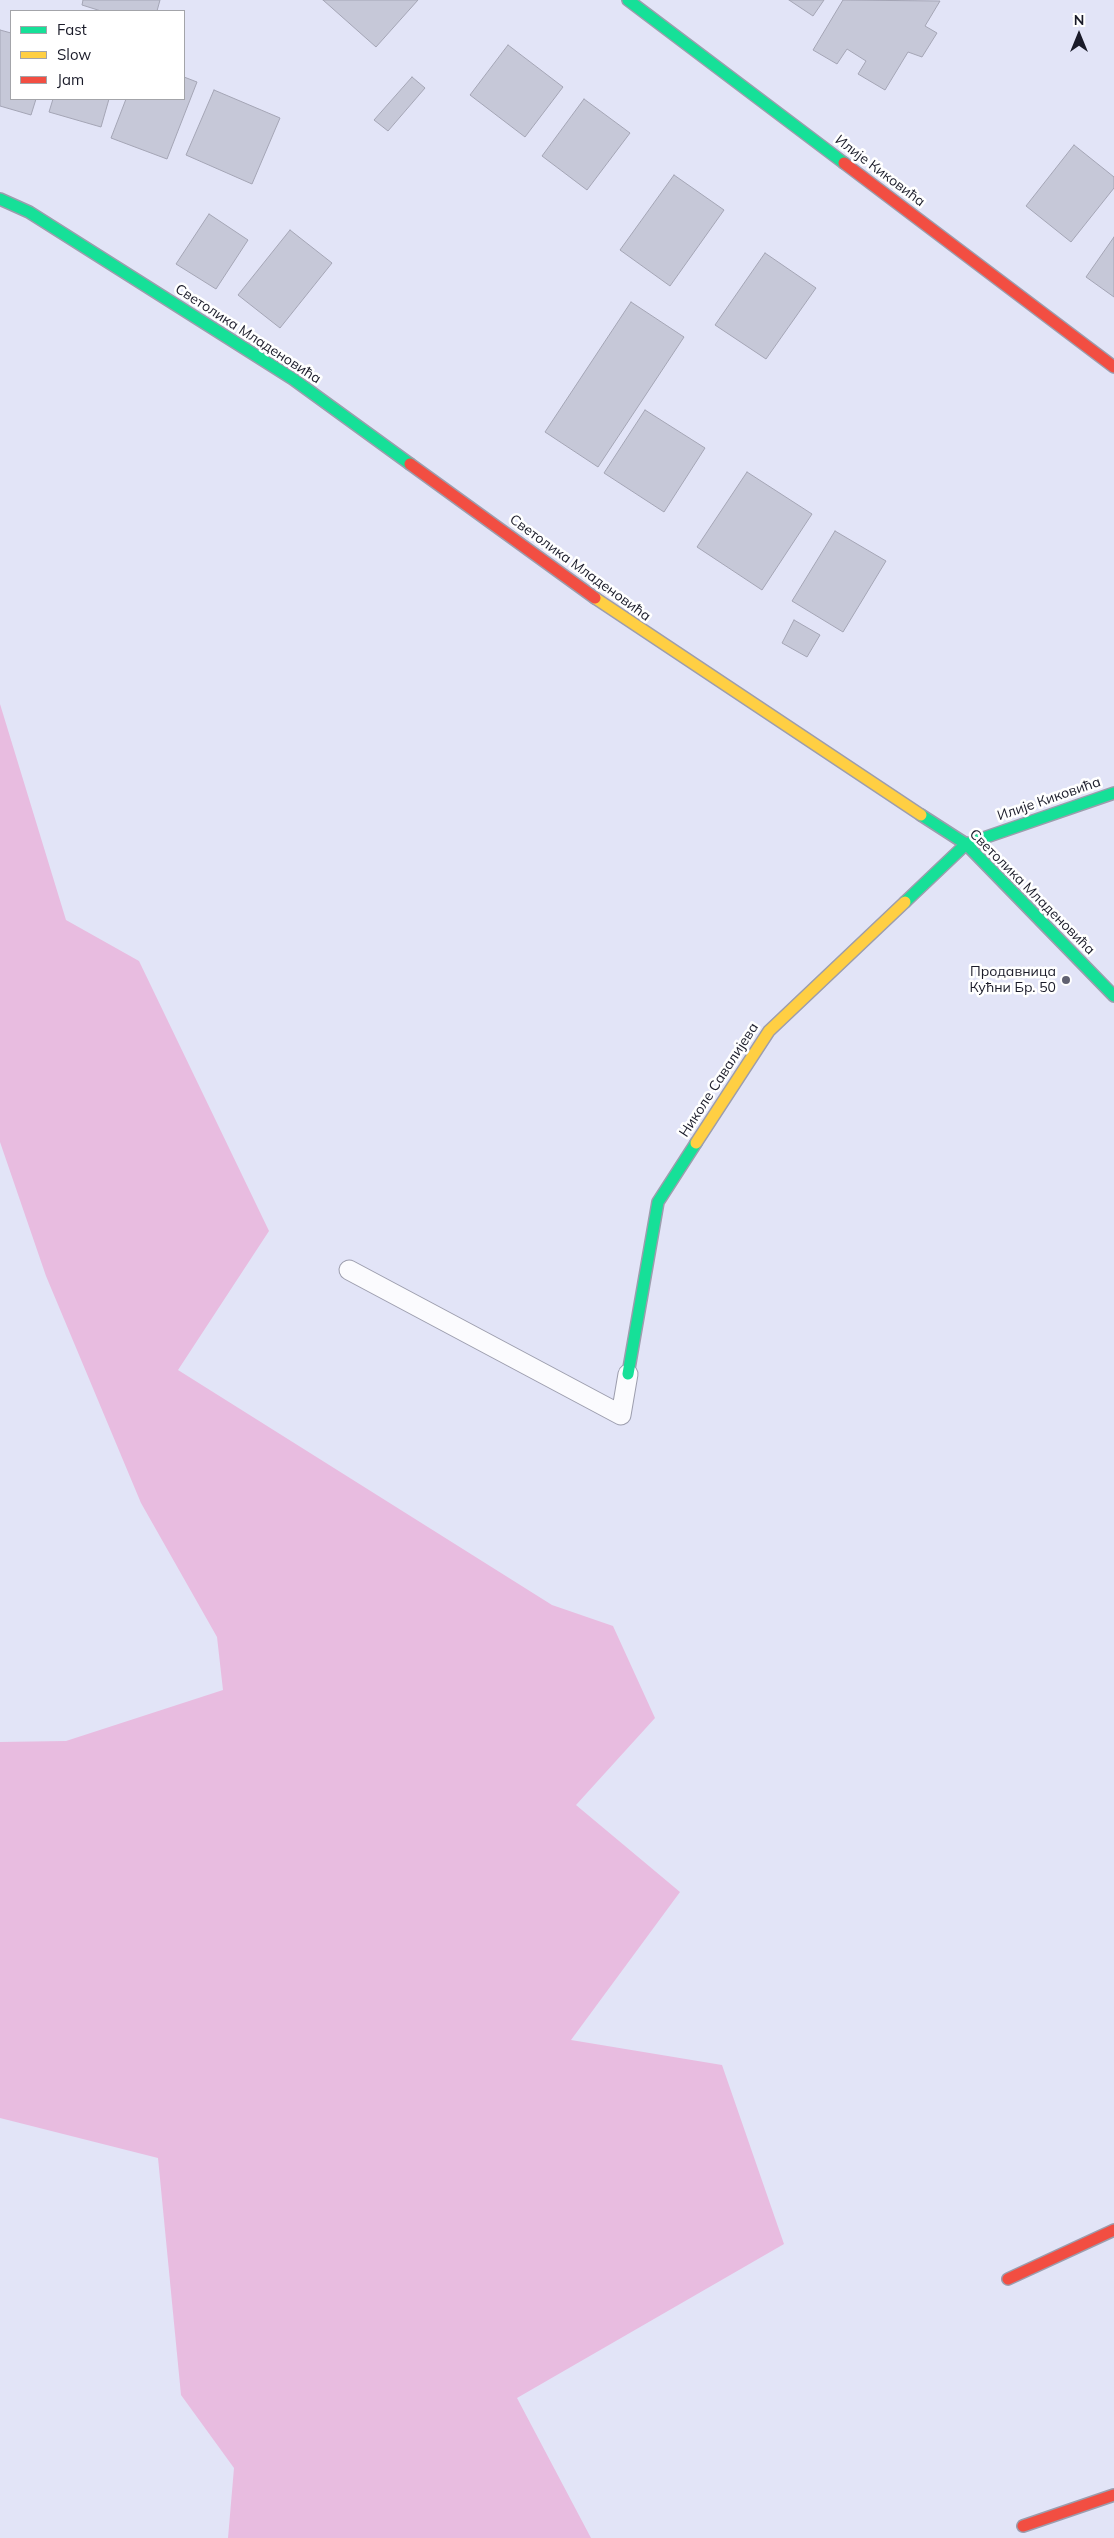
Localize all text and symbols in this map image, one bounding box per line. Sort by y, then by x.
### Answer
legend [10,10,185,100]
north arrow [1054,10,1104,60]
text: N [1074,11,1084,29]
text: Fast [57,20,87,39]
text: Slow [57,45,91,64]
text: Jam [57,70,84,89]
street label: Илије Киковића [832,132,928,210]
street label: Светолика Младеновића [172,281,324,387]
street label: Светолика Младеновића [506,511,654,625]
street label: Илије Киковића [995,773,1103,825]
street label: Светолика Младеновића [966,826,1098,958]
place label: Продавница Кућни Бр. 50 [969,964,1056,996]
marker: Продавница Кућни Бр. 50 [1060,974,1072,986]
street label: Николе Савалијева [676,1020,762,1140]

